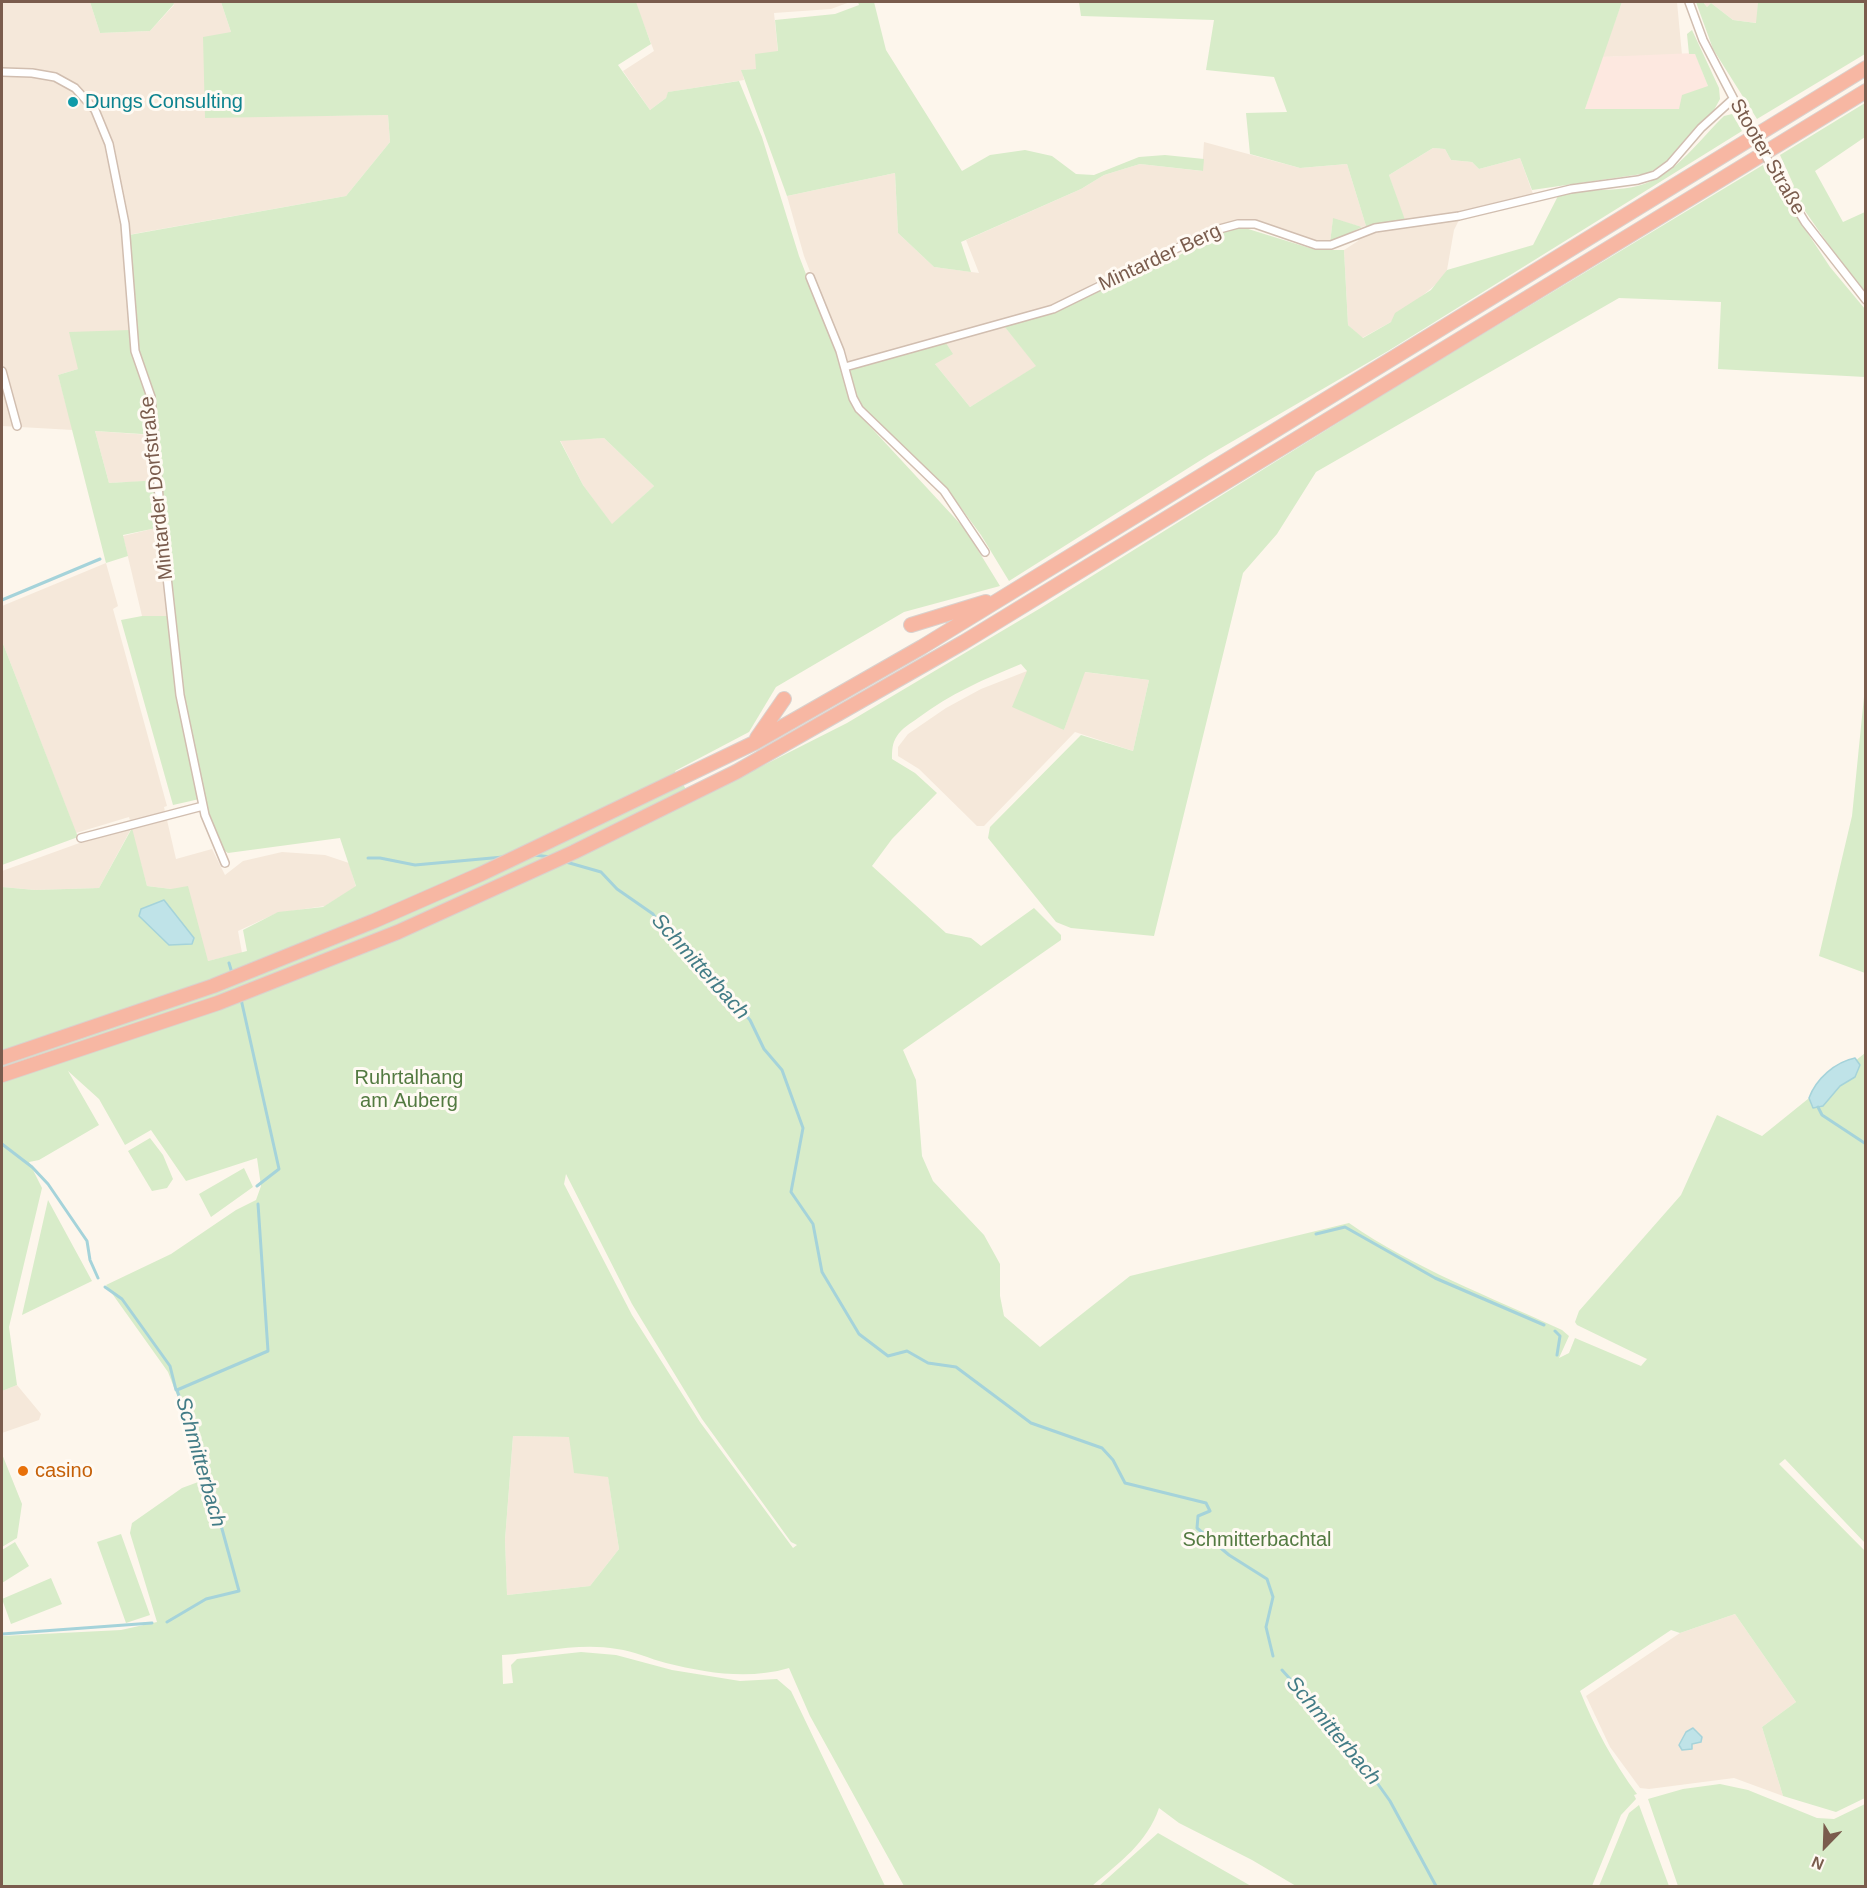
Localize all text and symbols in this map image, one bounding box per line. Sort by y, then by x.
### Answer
place label: Dungs Consulting [85,90,243,114]
marker: Dungs Consulting [66,95,80,109]
street label: Stooter Straße [1724,95,1810,219]
street label: Mintarder Berg [1095,219,1225,297]
street label: Mintarder Dorfstraße [135,395,179,581]
water label: Schmitterbach [646,909,754,1025]
park label: Ruhrtalhang am Auberg [355,1066,463,1113]
water label: Schmitterbach [169,1394,231,1530]
place label: casino [35,1459,93,1483]
marker: casino [16,1464,30,1478]
park label: Schmitterbachtal [1183,1528,1331,1552]
water label: Schmitterbach [1280,1671,1386,1791]
north arrow [1795,1816,1855,1876]
text: N [1809,1853,1826,1873]

